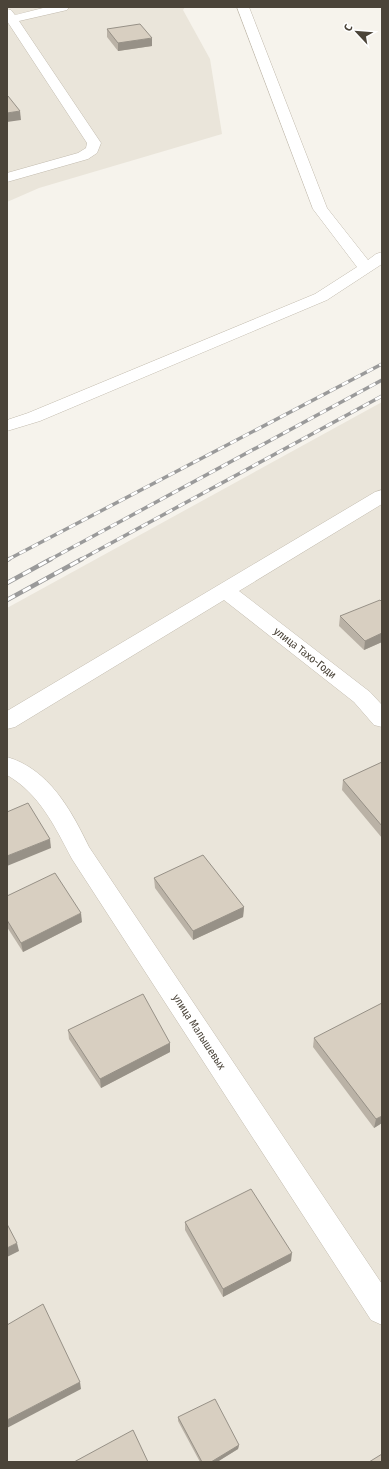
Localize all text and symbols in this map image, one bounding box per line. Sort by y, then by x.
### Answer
north arrow [337,12,377,52]
text: С [341,22,356,33]
street label: улица Тахо-Годи [271,625,339,681]
street label: улица Малышевых [170,992,228,1072]

